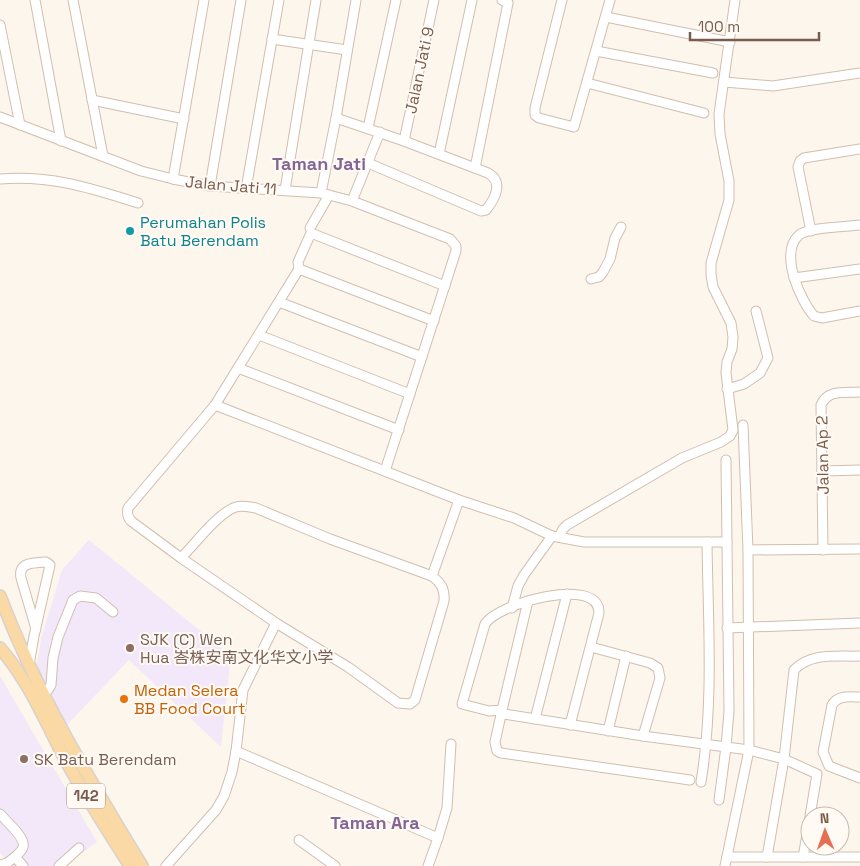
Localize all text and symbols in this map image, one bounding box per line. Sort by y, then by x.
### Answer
scale bar [690,10,819,42]
text: 100 m [698,17,740,36]
street label: Jalan Jati 9 [400,25,439,115]
district label: Taman Jati [272,152,366,175]
street label: Jalan Jati 11 [184,171,278,200]
place label: Perumahan Polis Batu Berendam [140,212,266,251]
marker: Perumahan Polis Batu Berendam [124,225,136,237]
street label: Jalan Ap 2 [811,415,834,495]
place label: SJK (C) Wen Hua 峇株安南文化华文小学 [140,629,334,668]
marker: SJK (C) Wen Hua 峇株安南文化华文小学 [124,642,136,654]
place label: Medan Selera BB Food Court [134,680,245,719]
marker: Medan Selera BB Food Court [118,693,130,705]
place label: SK Batu Berendam [34,749,177,770]
marker: SK Batu Berendam [18,753,30,765]
road number: 142 [67,784,105,808]
north arrow [800,806,850,856]
text: N [820,809,830,827]
district label: Taman Ara [330,811,420,834]

